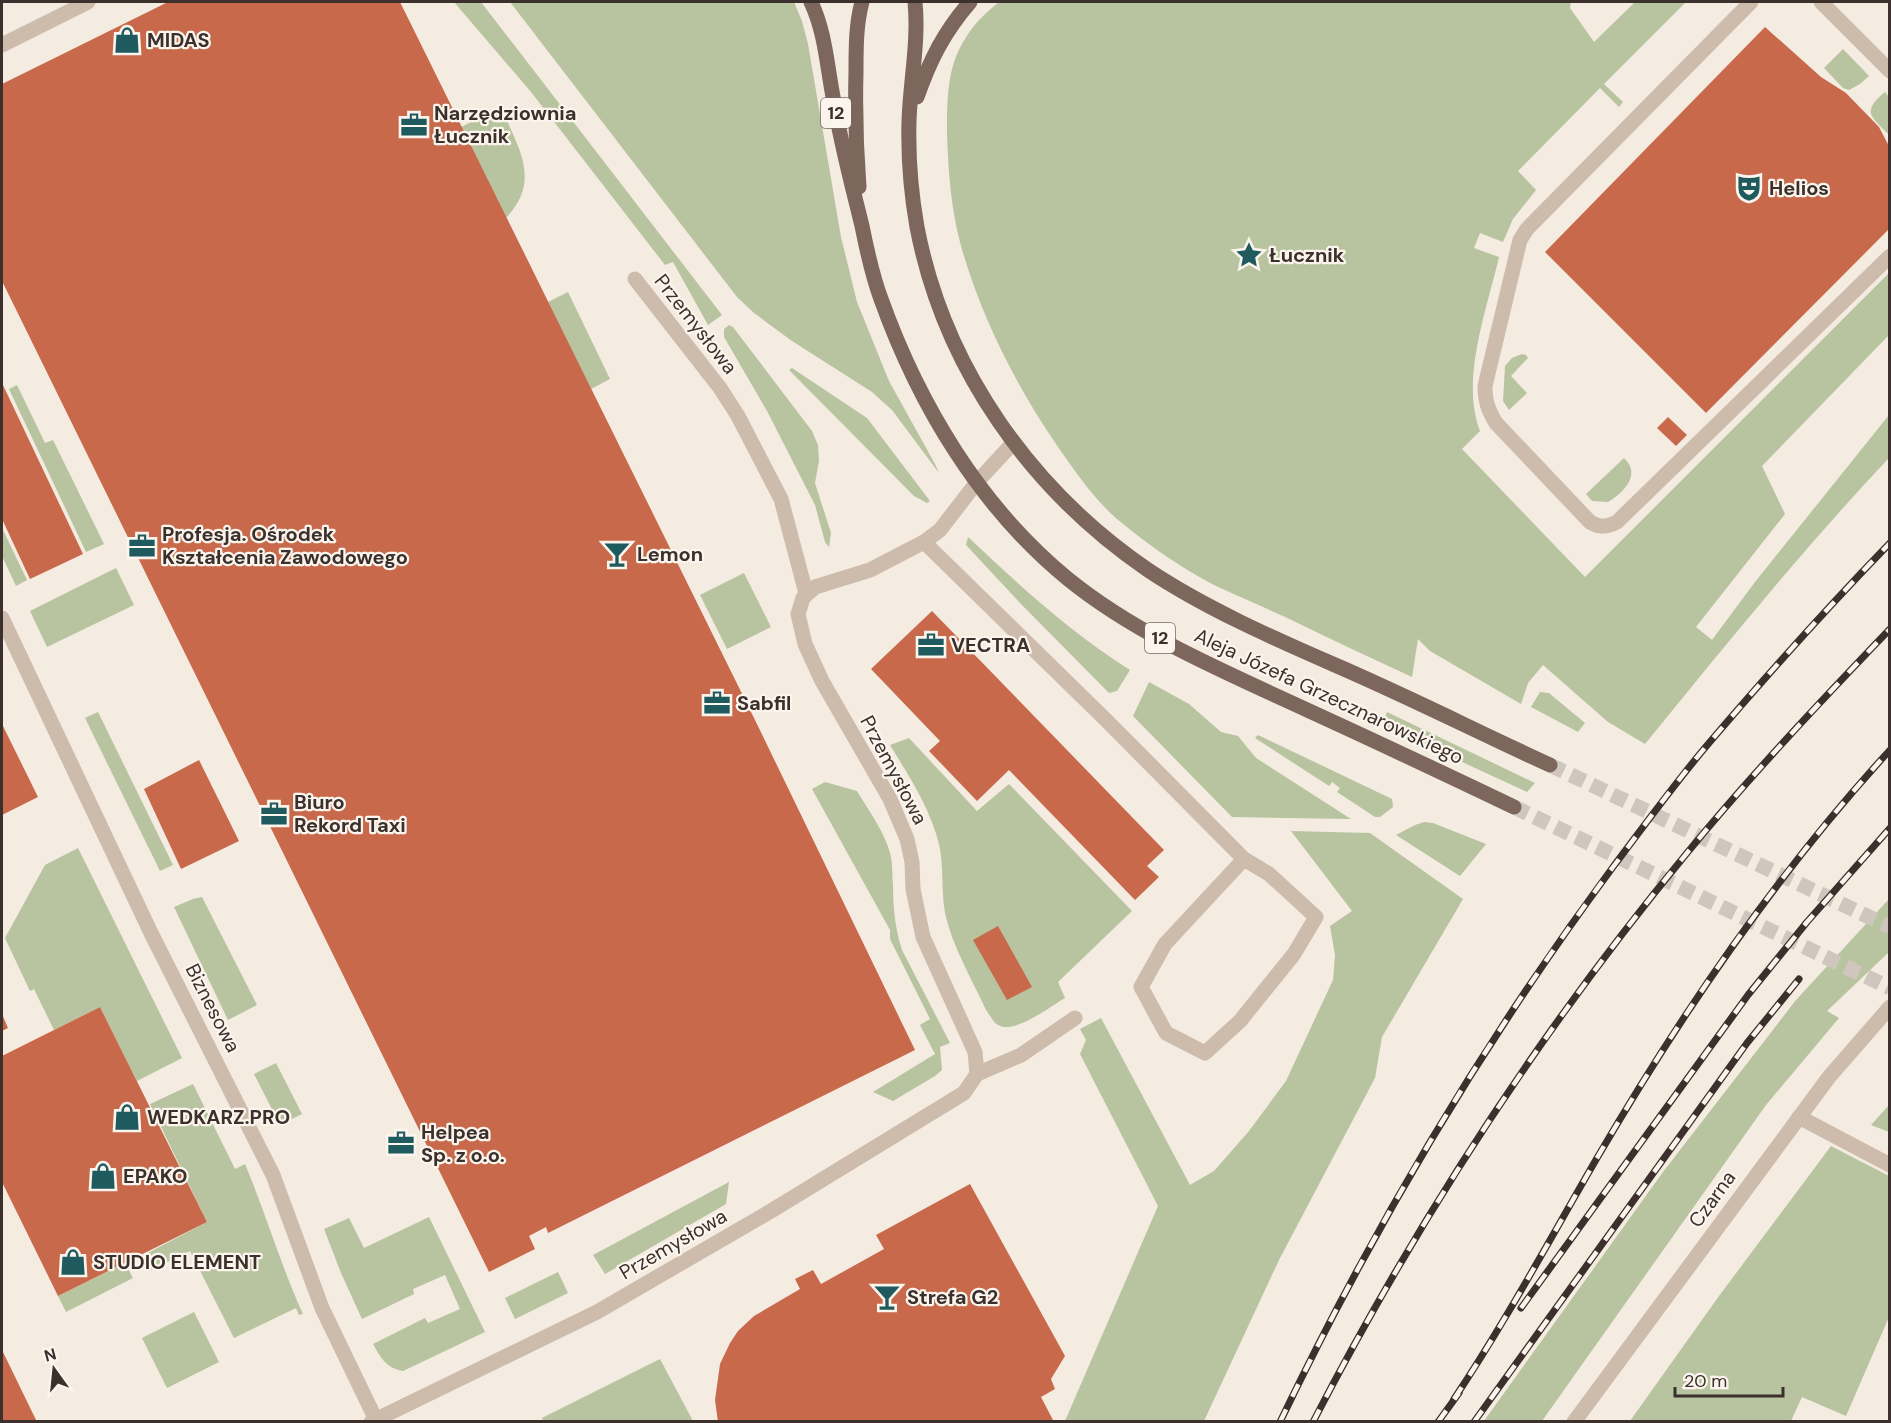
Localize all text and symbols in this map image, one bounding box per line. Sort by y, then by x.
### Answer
shop icon: MIDAS [112,25,142,55]
place label: MIDAS [147,27,210,53]
road number: 12 [821,98,851,128]
place label: Narzędziownia Łucznik [434,100,577,149]
office icon: Narzędziownia Łucznik [399,110,429,140]
theatre icon: Helios [1734,173,1764,203]
place label: Helios [1769,175,1829,201]
place icon: Łucznik [1234,240,1264,270]
place label: Łucznik [1269,242,1345,268]
street label: Przemysłowa [649,269,743,379]
place label: Profesja. Ośrodek Kształcenia Zawodowego [162,521,408,570]
office icon: Profesja. Ośrodek Kształcenia Zawodowego [127,531,157,561]
bar icon: Lemon [602,539,632,569]
place label: Lemon [637,541,703,567]
street label: Aleja Józefa Grzecznarowskiego [1190,622,1468,770]
road number: 12 [1145,623,1175,653]
office icon: VECTRA [916,630,946,660]
place label: VECTRA [951,632,1030,658]
office icon: Sabfil [702,688,732,718]
place label: Sabfil [737,690,791,716]
street label: Przemysłowa [854,711,934,829]
place label: Biuro Rekord Taxi [294,789,406,838]
office icon: Biuro Rekord Taxi [259,799,289,829]
street label: Biznesowa [180,959,246,1057]
shop icon: WEDKARZ.PRO [112,1102,142,1132]
place label: WEDKARZ.PRO [147,1104,290,1130]
place label: Helpea Sp. z o.o. [421,1119,505,1168]
office icon: Helpea Sp. z o.o. [386,1128,416,1158]
shop icon: EPAKO [88,1161,118,1191]
place label: EPAKO [123,1163,187,1189]
street label: Czarna [1683,1165,1741,1233]
street label: Przemysłowa [615,1203,731,1285]
shop icon: STUDIO ELEMENT [58,1247,88,1277]
place label: STUDIO ELEMENT [93,1249,261,1275]
bar icon: Strefa G2 [872,1282,902,1312]
place label: Strefa G2 [907,1284,998,1310]
north arrow [24,1339,84,1399]
text: N [42,1343,59,1367]
scale bar [1675,1360,1783,1398]
text: 20 m [1684,1369,1727,1393]

